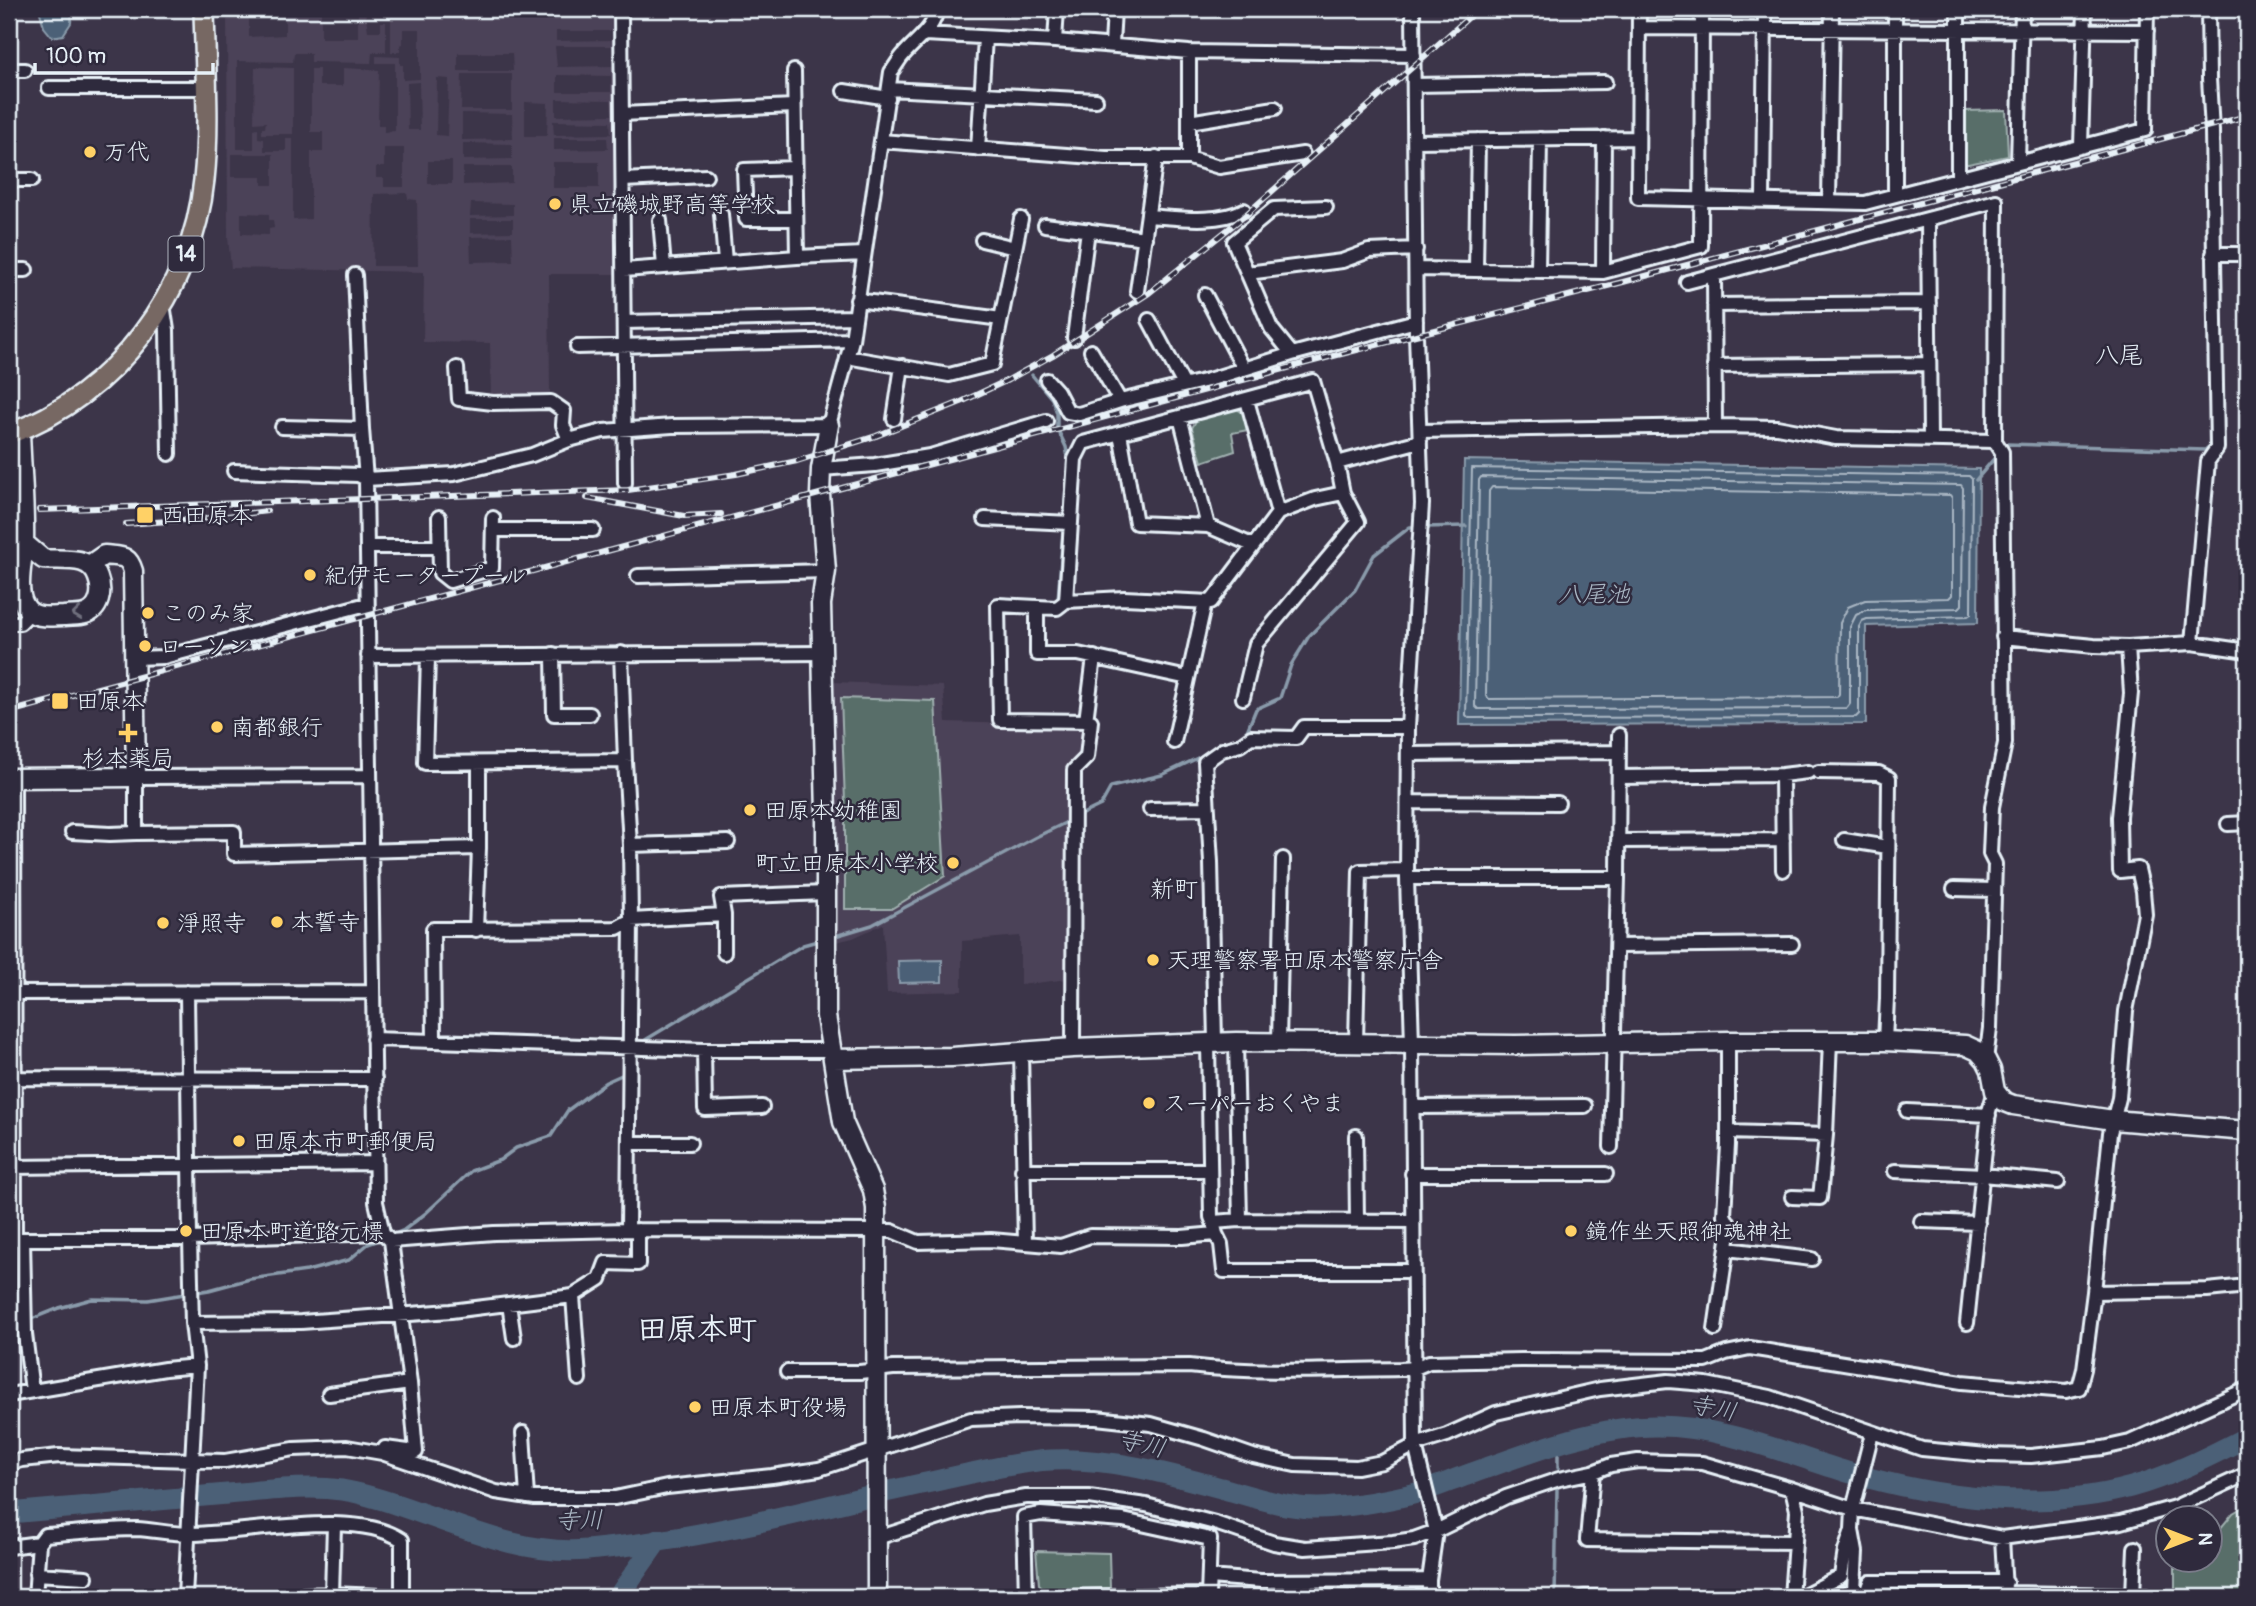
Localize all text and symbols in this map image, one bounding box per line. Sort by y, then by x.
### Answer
scale bar [35,32,214,76]
text: 100 m [46,43,106,70]
place label: 万代 [104,138,150,167]
marker: 万代 [82,144,98,160]
place label: 県立磯城野高等学校 [569,190,776,219]
marker: 県立磯城野高等学校 [547,196,563,212]
road number: 14 [168,236,204,272]
district label: 八尾 [2095,341,2143,370]
place label: 西田原本 [161,501,253,530]
marker: 西田原本 [135,505,155,525]
place label: 紀伊モータープール [324,561,527,590]
marker: 紀伊モータープール [302,567,318,583]
water label: 八尾池 [1558,580,1631,609]
place label: このみ家 [162,599,254,628]
marker: このみ家 [140,605,156,621]
one-way arrow [71,607,83,622]
place label: ローソン [159,632,251,661]
marker: ローソン [137,638,153,654]
place label: 田原本 [76,687,145,716]
marker: 田原本 [50,691,70,711]
place label: 南都銀行 [231,713,323,742]
marker: 南都銀行 [209,719,225,735]
marker: 杉本薬局 [120,725,136,741]
place label: 杉本薬局 [82,744,174,773]
place label: 田原本幼稚園 [764,796,902,825]
marker: 田原本幼稚園 [742,802,758,818]
place label: 町立田原本小学校 [755,849,939,878]
marker: 町立田原本小学校 [945,855,961,871]
district label: 新町 [1150,875,1198,904]
place label: 本誓寺 [291,908,360,937]
place label: 淨照寺 [177,909,246,938]
marker: 本誓寺 [269,914,285,930]
marker: 淨照寺 [155,915,171,931]
place label: 天理警察署田原本警察庁舎 [1167,946,1443,975]
marker: 天理警察署田原本警察庁舎 [1145,952,1161,968]
place label: スーパーおくやま [1163,1089,1344,1118]
marker: スーパーおくやま [1141,1095,1157,1111]
place label: 田原本市町郵便局 [253,1127,437,1156]
marker: 田原本市町郵便局 [231,1133,247,1149]
place label: 田原本町道路元標 [200,1217,384,1246]
place label: 鏡作坐天照御魂神社 [1585,1217,1792,1246]
marker: 田原本町道路元標 [178,1223,194,1239]
marker: 鏡作坐天照御魂神社 [1563,1223,1579,1239]
district label: 田原本町 [637,1311,757,1348]
water label: 寺川 [1687,1390,1739,1427]
place label: 田原本町役場 [709,1393,847,1422]
marker: 田原本町役場 [687,1399,703,1415]
water label: 寺川 [1115,1425,1169,1464]
north arrow [2154,1504,2224,1574]
water label: 寺川 [555,1506,603,1535]
text: N [2193,1533,2217,1546]

